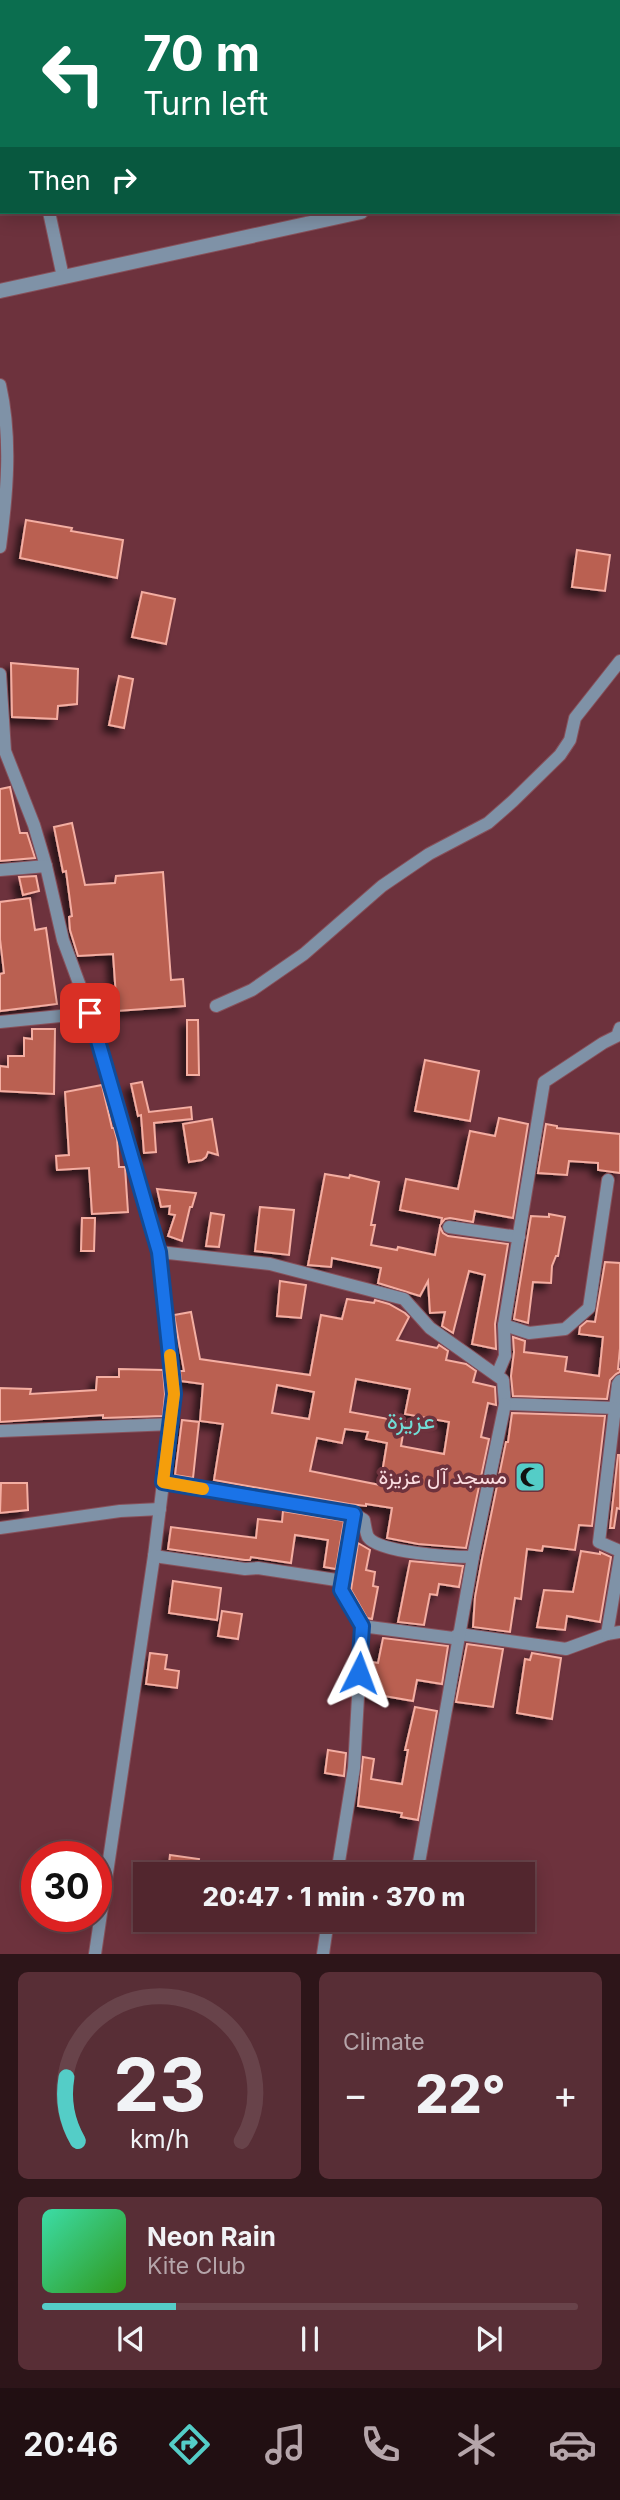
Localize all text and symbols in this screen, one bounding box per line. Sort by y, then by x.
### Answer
text: 70 m [143,24,260,83]
icon: left [28,28,119,119]
text: Turn left [143,84,268,123]
icon: right [105,161,143,199]
text: Then [28,165,91,196]
pin [60,983,120,1043]
icon: arrive [71,994,109,1032]
district label: عزيزة [387,1406,435,1436]
mosque icon: مسجد آل عزيزة [513,1460,547,1494]
place label: مسجد آل عزيزة [378,1464,507,1490]
position arrow [322,1636,396,1710]
speed limit sign: 30 [21,1841,112,1932]
text: 20:47 · 1 min · 370 m [203,1881,465,1912]
text: Climate [343,2028,425,2056]
text: 23 [113,2041,206,2130]
text: 22° [415,2063,506,2126]
text: − [343,2071,368,2117]
text: + [553,2071,578,2117]
text: km/h [130,2124,189,2154]
text: Neon Rain [147,2221,276,2252]
text: Kite Club [147,2252,246,2280]
icon: previous [112,2320,150,2358]
icon: pause [291,2320,329,2358]
icon: next [470,2320,508,2358]
icon: directions [165,2420,214,2469]
icon: music [261,2420,310,2469]
icon: phone [356,2420,405,2469]
icon: climate [452,2420,501,2469]
icon: car [548,2420,597,2469]
text: 20:46 [23,2425,118,2464]

